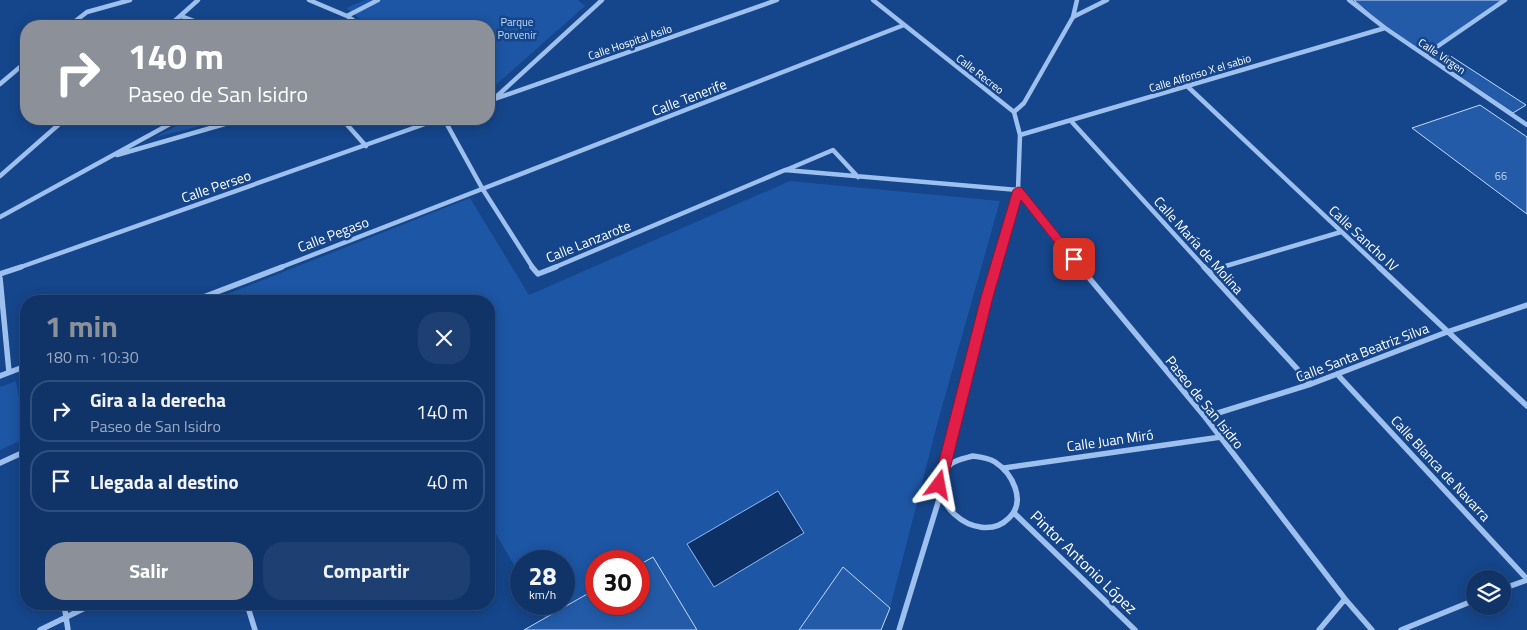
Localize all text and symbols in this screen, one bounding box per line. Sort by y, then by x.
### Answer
park label: Parque Porvenir [498,14,537,43]
street label: Calle Hospital Asilo [586,20,674,64]
text: 140 m [128,29,224,83]
street label: Calle Virgen [1415,34,1469,78]
icon: right [45,40,110,105]
street label: Calle Recreo [953,50,1007,98]
street label: Calle Alfonso X el sabio [1147,50,1253,96]
street label: Calle Tenerife [649,73,729,121]
text: Paseo de San Isidro [128,77,308,111]
street label: Calle Perseo [178,164,254,208]
house number: 66 [1495,168,1507,184]
street label: Calle María de Molina [1149,191,1249,299]
street label: Calle Sancho IV [1324,200,1404,276]
street label: Calle Pegaso [294,211,372,257]
street label: Calle Lanzarote [542,214,634,268]
pin [1053,238,1095,280]
icon: arrive [1060,245,1088,273]
text: 1 min [45,303,118,349]
button: close [418,312,470,364]
street label: Calle Santa Beatriz Silva [1292,317,1432,387]
text: 180 m · 10:30 [45,345,139,369]
street label: Paseo de San Isidro [1161,351,1249,453]
text: Gira a la derecha [90,385,226,414]
icon: right [47,397,75,425]
text: 140 m [416,397,468,426]
street label: Calle Blanca de Navarra [1386,410,1496,526]
text: Paseo de San Isidro [90,414,221,438]
street label: Calle Juan Miró [1065,424,1155,456]
position arrow [912,458,964,510]
icon: arrive [47,467,75,495]
text: Llegada al destino [90,467,239,496]
text: 40 m [427,467,468,496]
street label: Pintor Antonio López [1025,504,1143,620]
button: Salir [45,542,253,600]
button: Compartir [263,542,470,600]
speed limit sign: 30 [585,550,650,615]
text: 28 [528,557,557,595]
map controls [1466,570,1511,615]
button: layers [1466,570,1511,615]
text: km/h [529,585,556,604]

